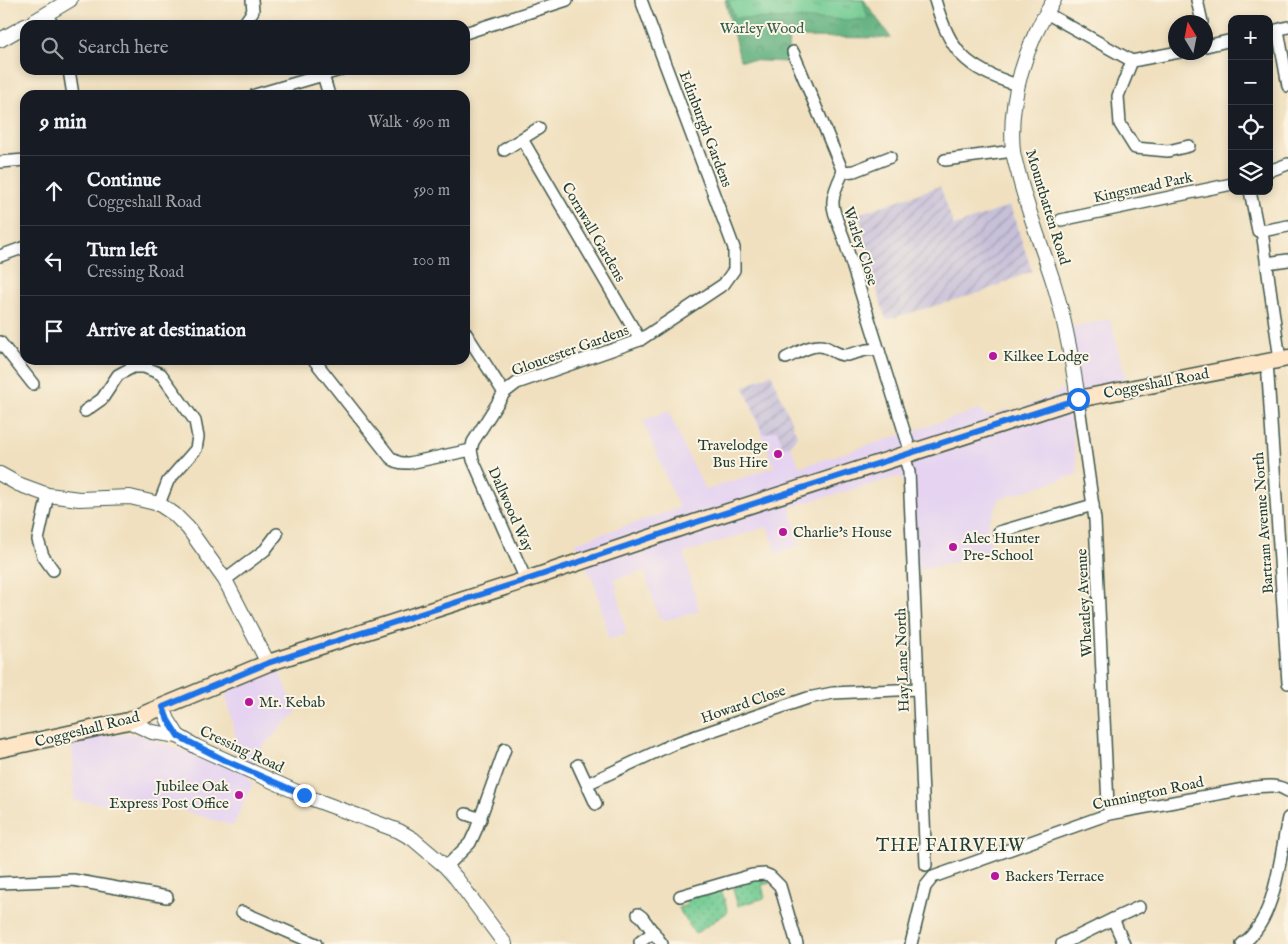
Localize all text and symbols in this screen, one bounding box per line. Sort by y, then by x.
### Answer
north arrow [1168,15,1213,60]
map controls [1228,15,1273,195]
button: + [1228,15,1273,60]
park label: Warley Wood [720,19,805,38]
search box [20,20,470,75]
icon: search [38,34,66,62]
text: Search here [78,36,169,60]
button: − [1228,60,1273,105]
street label: Edinburgh Gardens [675,68,736,190]
button: locate [1228,105,1273,150]
text: 9 min [40,109,87,136]
text: Walk · 690 m [368,113,450,133]
street label: Mountbatten Road [1021,147,1074,268]
button: layers [1228,150,1273,195]
street label: Kingsmead Park [1092,167,1195,207]
text: Continue [87,169,161,193]
icon: ahead [40,177,68,205]
street label: Cornwall Gardens [557,179,630,285]
text: 590 m [414,181,450,201]
text: Coggeshall Road [87,193,201,213]
street label: Warley Close [839,204,882,288]
text: Turn left [87,239,158,263]
icon: left [40,247,68,275]
text: 100 m [413,251,450,271]
text: Cressing Road [87,263,184,283]
icon: arrive [40,317,68,345]
text: Arrive at destination [87,319,246,343]
street label: Gloucester Gardens [509,320,631,380]
place label: Kilkee Lodge [1003,347,1089,366]
marker: Kilkee Lodge [987,350,999,362]
street label: Coggeshall Road [1102,364,1211,403]
route start [1067,388,1090,411]
place label: Travelodge Bus Hire [698,436,768,472]
marker: Travelodge Bus Hire [772,448,784,460]
street label: Bartram Avenue North [1249,451,1278,595]
street label: Dallwood Way [483,464,538,555]
place label: Charlie's House [793,523,892,542]
marker: Charlie's House [777,526,789,538]
place label: Alec Hunter Pre-School [962,529,1040,565]
marker: Alec Hunter Pre-School [947,541,959,553]
street label: Wheatley Avenue [1072,548,1097,658]
street label: Hay Lane North [891,607,914,712]
street label: Howard Close [698,681,788,728]
place label: Mr. Kebab [259,693,325,712]
marker: Mr. Kebab [243,696,255,708]
street label: Coggeshall Road [33,707,142,752]
street label: Cressing Road [197,722,288,778]
street label: Cunnington Road [1091,772,1206,815]
place label: Jubilee Oak Express Post Office [109,777,230,813]
route end [293,784,316,807]
marker: Jubilee Oak Express Post Office [233,789,245,801]
district label: THE FAIRVEIW [876,835,1026,858]
place label: Backers Terrace [1005,867,1104,886]
marker: Backers Terrace [989,870,1001,882]

